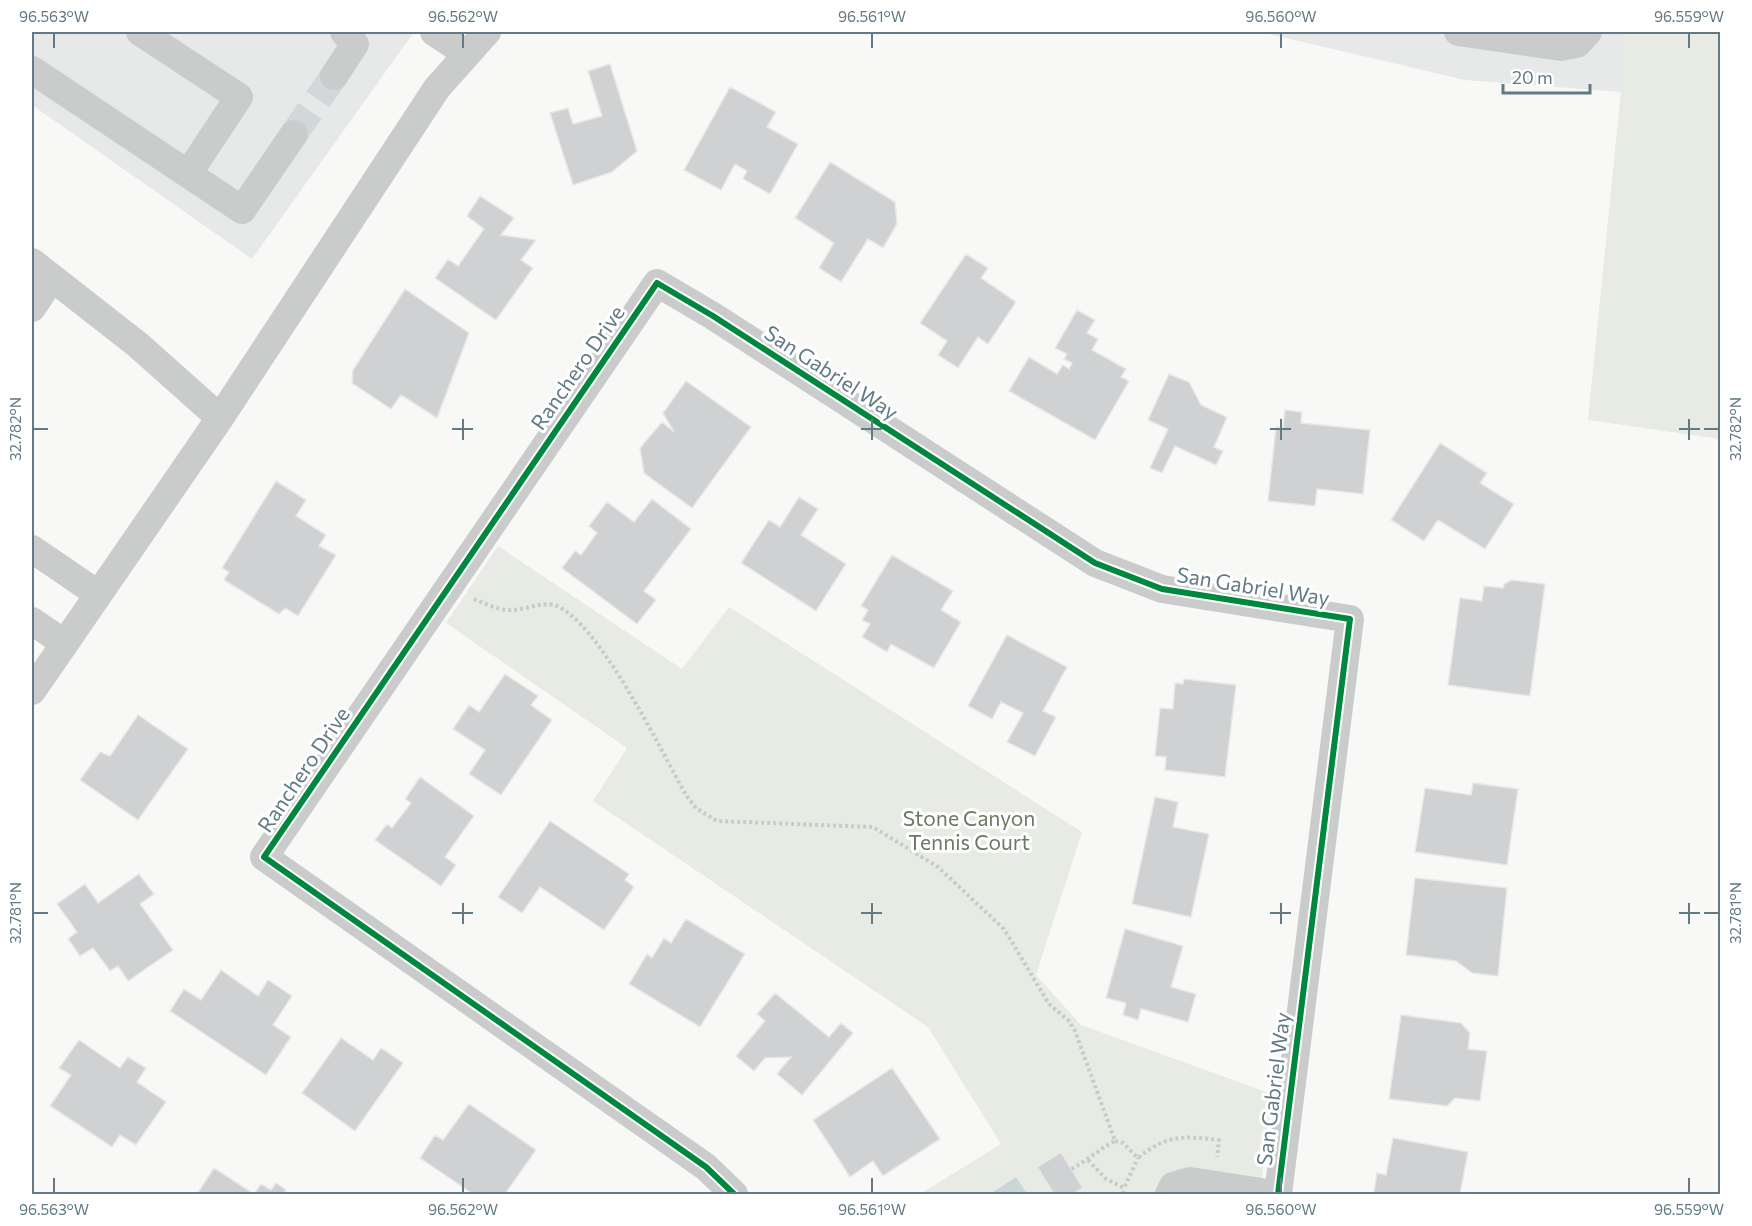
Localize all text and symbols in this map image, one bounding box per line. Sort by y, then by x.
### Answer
text: 96.563°W [19,7,89,25]
text: 96.562°W [428,7,498,25]
text: 96.561°W [838,7,906,25]
text: 96.560°W [1245,7,1317,25]
text: 96.559°W [1654,7,1724,25]
scale bar [1503,57,1590,95]
text: 20 m [1512,66,1553,88]
street label: Ranchero Drive [525,300,629,434]
street label: San Gabriel Way [760,319,903,424]
text: 32.782°N [6,397,24,461]
text: 32.782°N [1726,397,1744,461]
street label: San Gabriel Way [1175,561,1332,610]
street label: Ranchero Drive [252,702,354,837]
park label: Stone Canyon Tennis Court [903,805,1035,854]
text: 32.781°N [6,882,24,944]
text: 32.781°N [1726,882,1744,944]
street label: San Gabriel Way [1251,1011,1294,1167]
text: 96.563°W [19,1200,89,1218]
text: 96.562°W [428,1200,498,1218]
text: 96.561°W [838,1200,906,1218]
text: 96.560°W [1245,1200,1317,1218]
text: 96.559°W [1654,1200,1724,1218]

